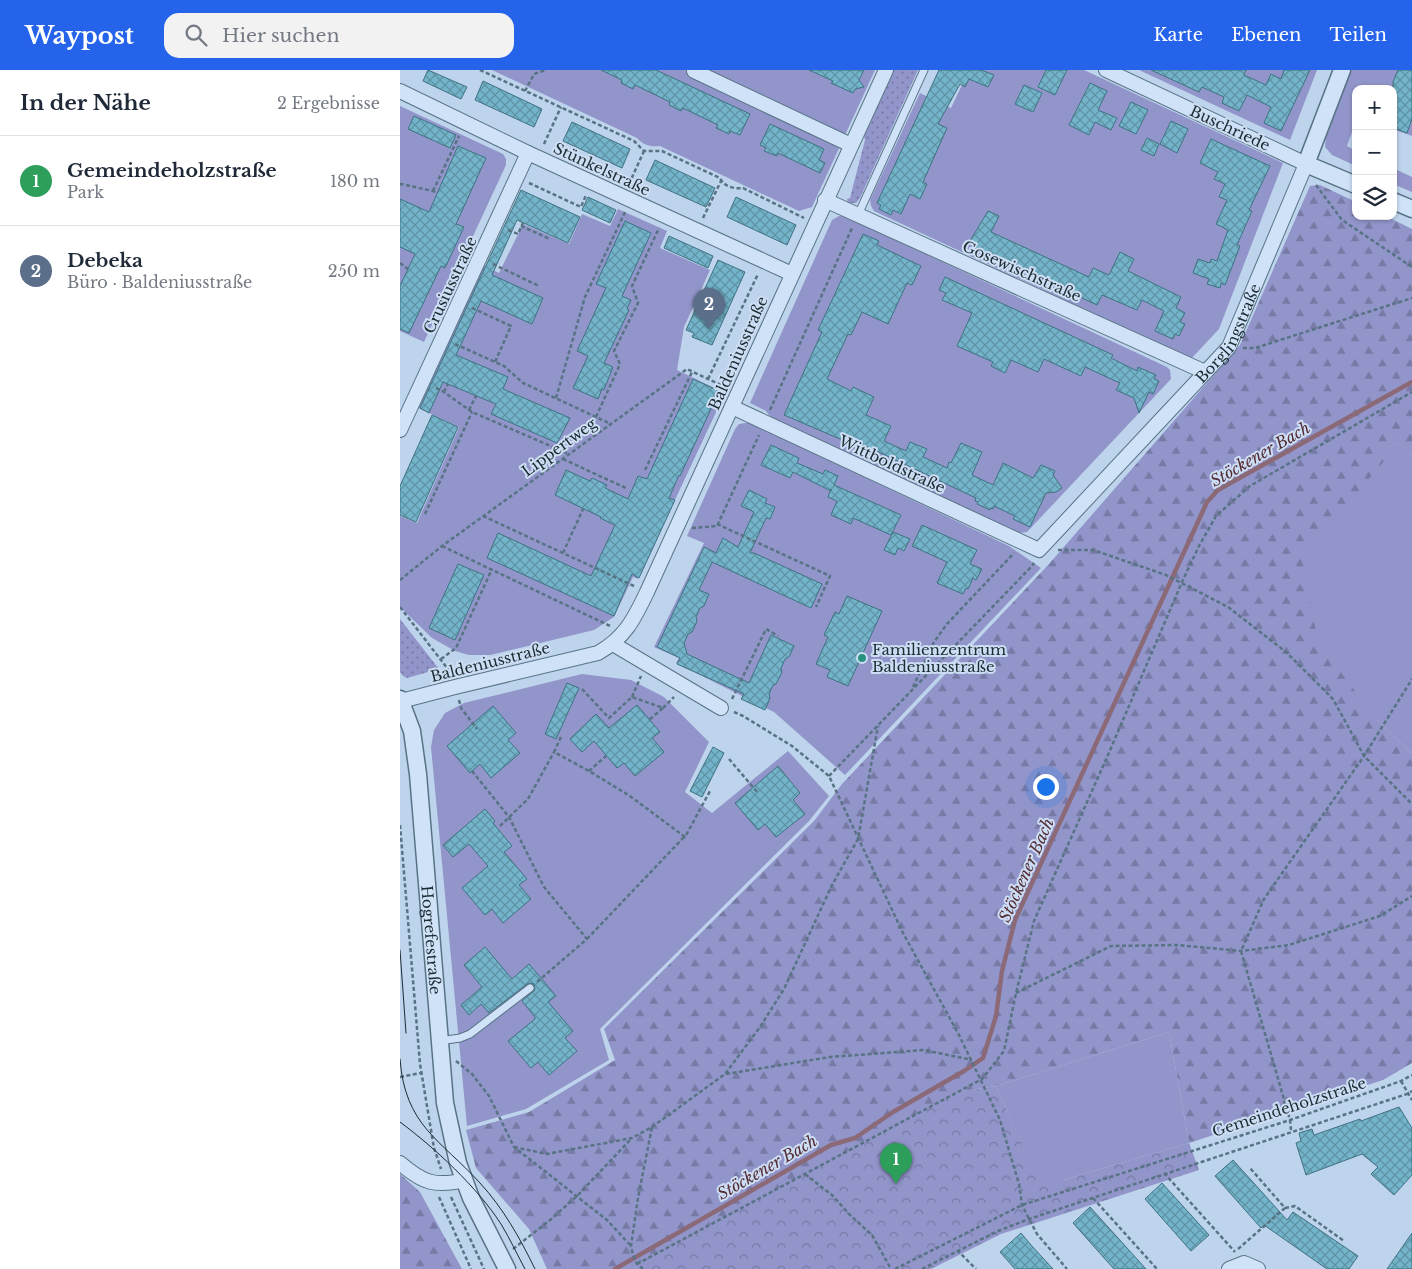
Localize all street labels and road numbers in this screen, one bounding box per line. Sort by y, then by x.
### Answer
street label: Buschriede [1187,101,1273,155]
street label: Stünkelstraße [551,138,653,200]
street label: Crusiusstraße [419,233,481,337]
street label: Gosewischstraße [960,236,1084,306]
street label: Borglingstraße [1191,281,1264,387]
street label: Baldeniusstraße [704,293,772,413]
street label: Lippertweg [518,413,601,481]
street label: Wittboldstraße [835,431,948,497]
street label: Baldeniusstraße [428,638,552,686]
street label: Hogrefestraße [418,885,446,995]
street label: Gemeindeholzstraße [1210,1073,1368,1141]

